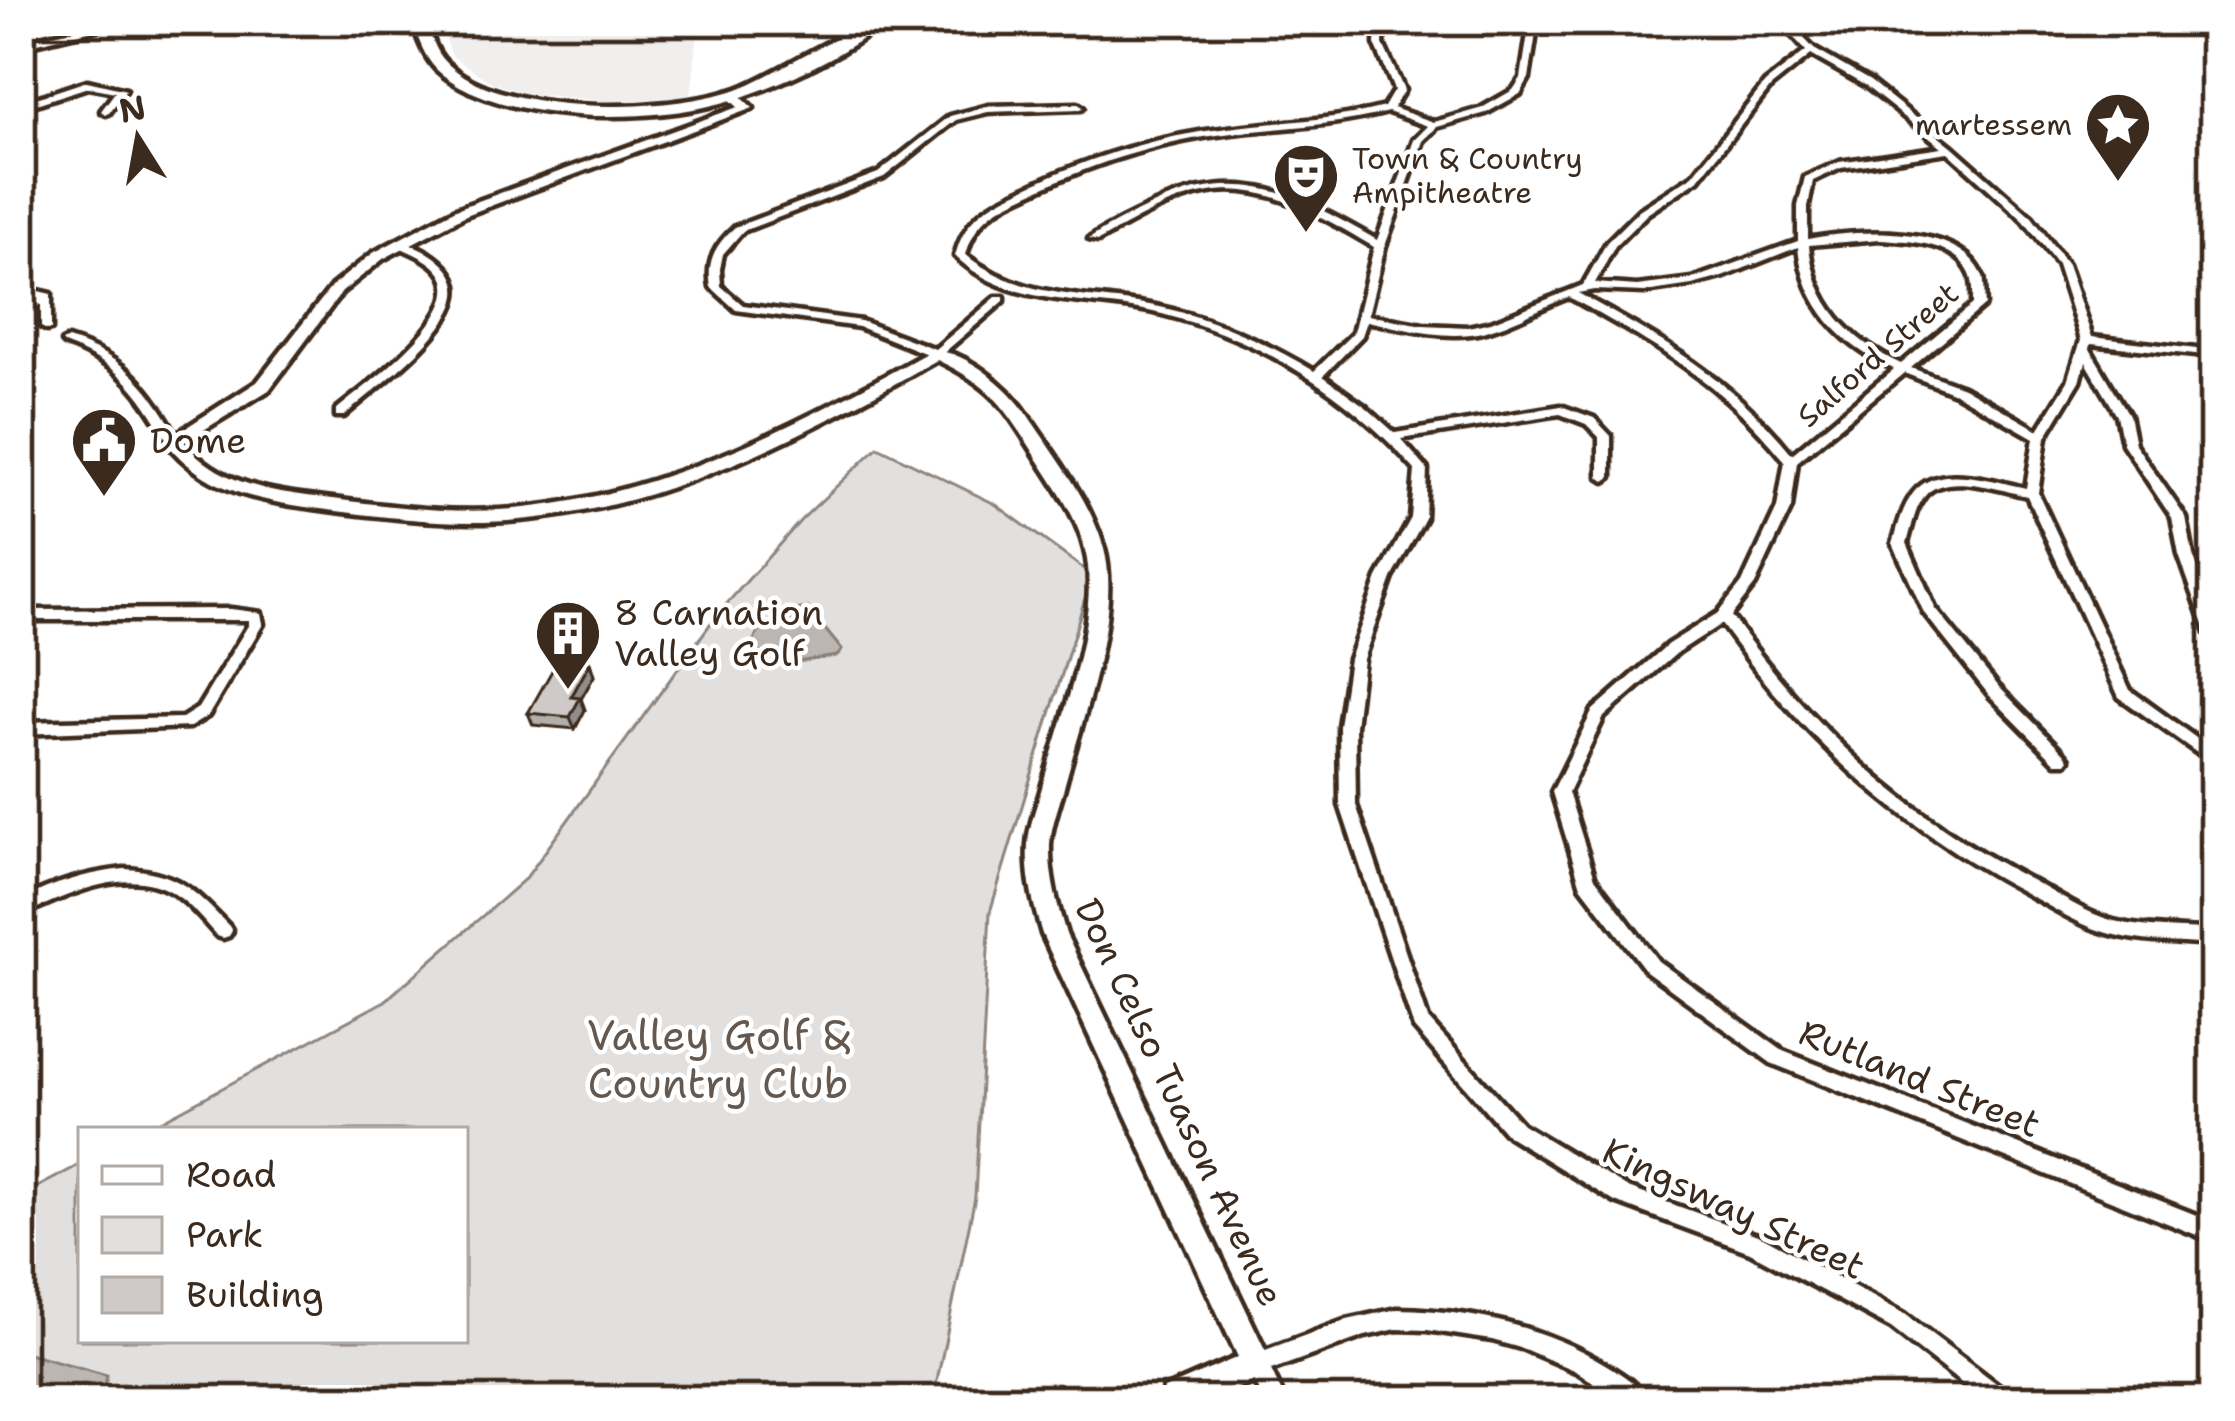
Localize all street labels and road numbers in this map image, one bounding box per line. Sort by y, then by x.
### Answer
street label: Salford Street [1788,273,1967,436]
street label: Don Celso Tuason Avenue [1063,890,1296,1314]
street label: Rutland Street [1792,1008,2048,1149]
street label: Kingsway Street [1595,1126,1873,1291]

